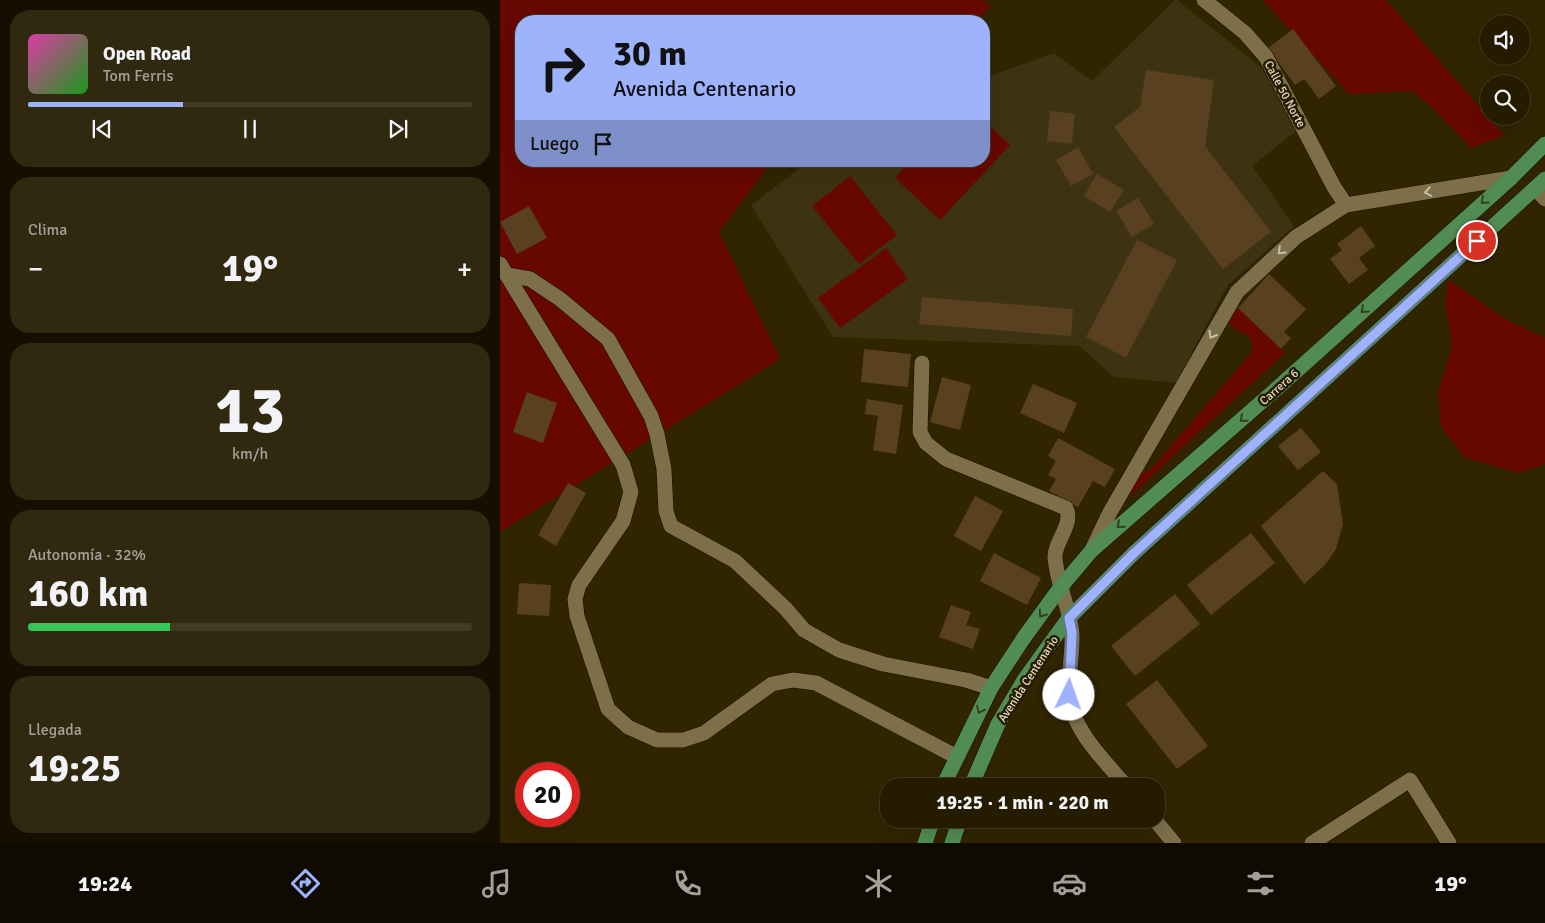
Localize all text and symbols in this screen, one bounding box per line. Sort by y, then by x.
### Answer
map controls [1480,15,1530,125]
button: sound [1480,15,1530,65]
text: 30 m [613,32,687,75]
icon: right [530,35,595,100]
text: Open Road [103,42,191,66]
street label: Calle 50 Norte [1261,58,1308,130]
text: Tom Ferris [103,66,173,86]
text: Avenida Centenario [613,75,796,102]
button: search [1480,75,1530,125]
icon: previous [88,115,116,143]
icon: pause [236,115,264,143]
icon: next [384,115,412,143]
icon: arrive [589,130,617,158]
text: Luego [530,132,579,156]
one-way arrow [1424,186,1432,196]
one-way arrow [1481,196,1490,205]
text: Clima [28,220,67,240]
pin [1456,220,1498,262]
icon: arrive [1463,227,1491,255]
text: 19° [222,245,278,292]
one-way arrow [1278,245,1287,254]
text: − [28,252,43,286]
text: + [457,252,472,286]
one-way arrow [1360,304,1369,313]
one-way arrow [1209,329,1219,338]
street label: Carrera 6 [1257,366,1302,409]
text: 13 [215,371,285,451]
one-way arrow [1239,413,1248,422]
text: km/h [232,444,268,464]
one-way arrow [1117,520,1126,528]
text: Autonomía · 32% [28,545,146,565]
text: 160 km [28,570,149,617]
one-way arrow [1038,608,1048,617]
street label: Avenida Centenario [995,633,1062,725]
position arrow [1042,668,1094,720]
one-way arrow [976,705,986,714]
text: Llegada [28,720,82,740]
text: 19:25 [28,745,121,792]
speed limit sign: 20 [515,762,580,827]
text: 19:25 · 1 min · 220 m [936,791,1109,815]
icon: directions [288,866,323,901]
icon: music [479,866,514,901]
icon: phone [670,866,705,901]
icon: climate [861,866,896,901]
icon: car [1052,866,1087,901]
icon: filters [1243,866,1278,901]
text: 19:24 [78,870,132,897]
text: 19° [1434,870,1467,897]

